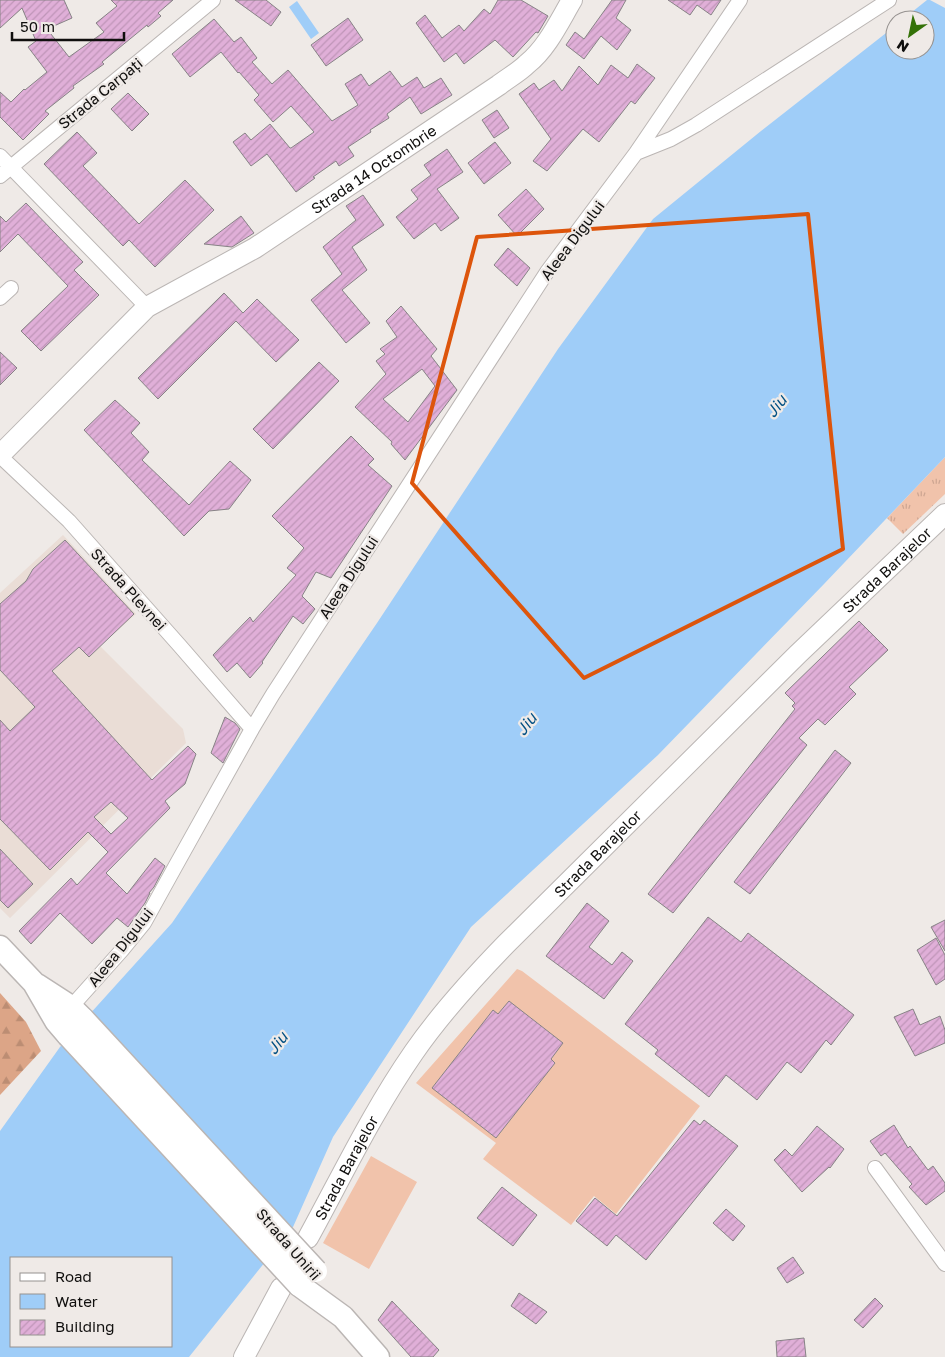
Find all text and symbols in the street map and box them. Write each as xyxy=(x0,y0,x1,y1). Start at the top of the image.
scale bar xyxy=(12,10,125,42)
north arrow xyxy=(885,10,935,60)
text: 50 m xyxy=(20,17,55,35)
text: N xyxy=(894,36,912,56)
street label: Strada Carpați xyxy=(54,54,146,132)
street label: Strada 14 Octombrie xyxy=(307,121,440,217)
street label: Aleea Digului xyxy=(536,197,608,283)
water label: Jiu xyxy=(761,390,792,421)
street label: Strada Barajelor xyxy=(838,523,935,616)
street label: Aleea Digului xyxy=(315,532,381,622)
street label: Strada Plevnei xyxy=(87,544,171,634)
water label: Jiu xyxy=(511,708,542,739)
street label: Strada Barajelor xyxy=(550,806,645,901)
street label: Aleea Digului xyxy=(84,904,156,990)
water label: Jiu xyxy=(262,1027,293,1058)
street label: Strada Barajelor xyxy=(310,1112,381,1223)
street label: Strada Unirii xyxy=(253,1205,325,1283)
legend xyxy=(10,1257,172,1347)
text: Road xyxy=(55,1267,92,1285)
text: Water xyxy=(55,1292,98,1310)
text: Building xyxy=(55,1317,115,1335)

